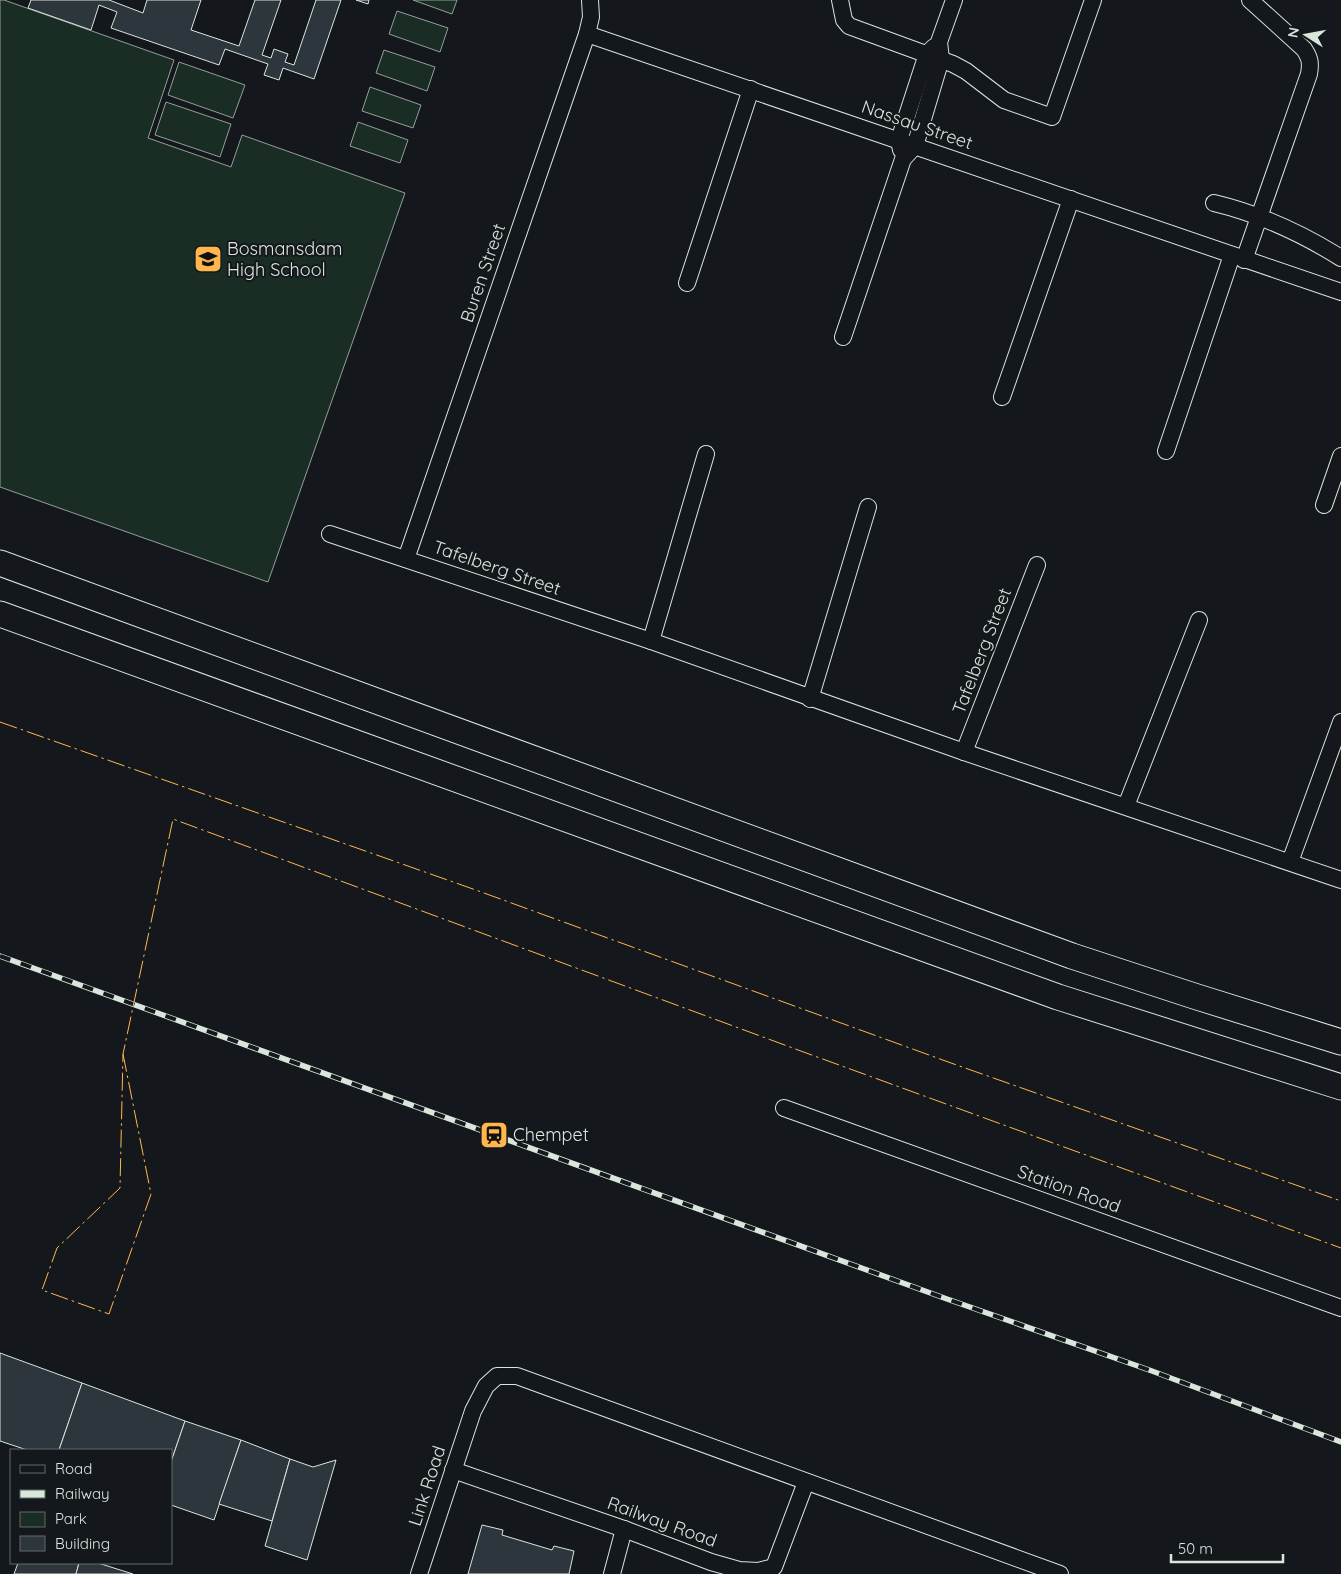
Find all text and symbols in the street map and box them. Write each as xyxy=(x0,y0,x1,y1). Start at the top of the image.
north arrow xyxy=(1281,10,1331,60)
text: N xyxy=(1283,26,1303,39)
street label: Nassau Street xyxy=(859,95,976,154)
street label: Buren Street xyxy=(455,220,510,325)
place label: Bosmansdam High School xyxy=(227,237,342,281)
school or university icon: Bosmansdam High School xyxy=(193,244,223,274)
street label: Tafelberg Street xyxy=(430,535,564,600)
street label: Tafelberg Street xyxy=(947,585,1016,717)
station icon: Chempet xyxy=(479,1120,509,1150)
place label: Chempet xyxy=(513,1123,589,1146)
street label: Station Road xyxy=(1015,1159,1124,1218)
street label: Link Road xyxy=(403,1443,450,1529)
legend xyxy=(10,1449,172,1564)
text: Road xyxy=(55,1459,92,1478)
text: Railway xyxy=(55,1484,110,1503)
street label: Railway Road xyxy=(604,1491,720,1552)
text: Park xyxy=(55,1509,87,1528)
scale bar xyxy=(1171,1532,1284,1564)
text: Building xyxy=(55,1534,110,1553)
text: 50 m xyxy=(1178,1539,1213,1558)

